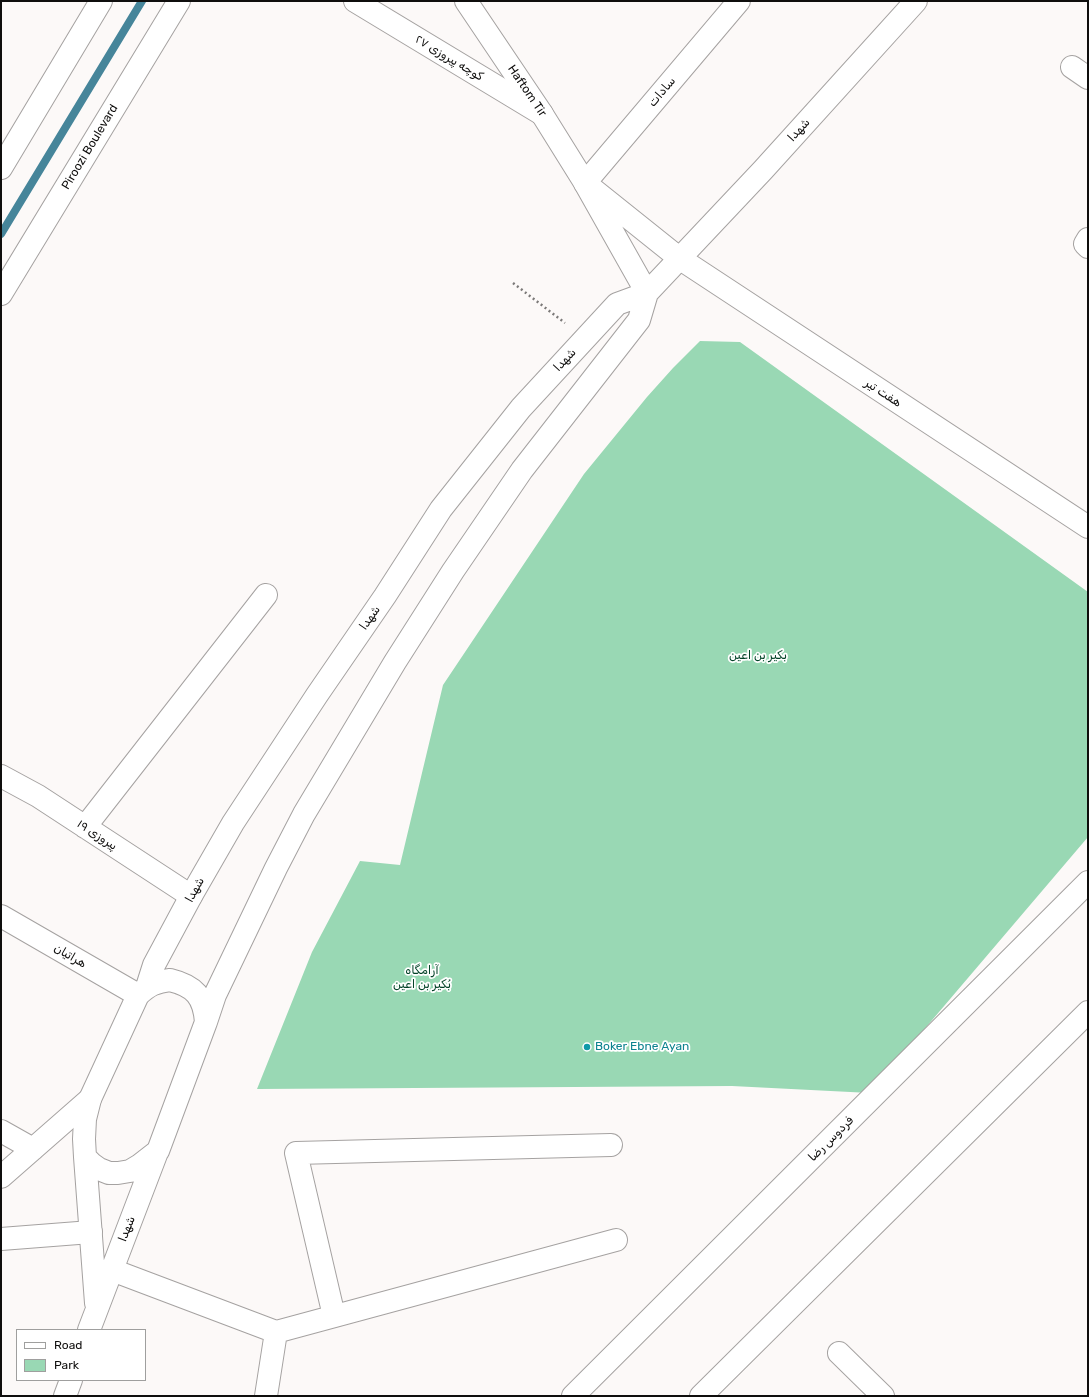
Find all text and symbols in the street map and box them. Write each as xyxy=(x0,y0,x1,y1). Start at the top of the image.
street label: کوچه پیروزی ۲۷ xyxy=(412,32,486,84)
street label: Haftom Tir xyxy=(504,62,550,120)
street label: سادات xyxy=(645,74,679,110)
street label: Piroozi Boulevard xyxy=(59,102,121,192)
street label: شهدا xyxy=(785,115,813,145)
street label: شهدا xyxy=(551,345,579,375)
street label: هفت تیر xyxy=(862,376,904,410)
street label: شهدا xyxy=(357,603,383,633)
park label: بکیر بن اعین xyxy=(729,649,787,663)
street label: پیروزی ۱۹ xyxy=(74,817,120,853)
street label: شهدا xyxy=(182,875,208,905)
street label: هراتیان xyxy=(51,941,89,971)
park label: آرامگاه بُکیر بن اعین xyxy=(393,964,451,992)
place label: Boker Ebne Ayan xyxy=(595,1040,689,1054)
marker: Boker Ebne Ayan xyxy=(582,1042,592,1052)
street label: فردوس رضا xyxy=(805,1113,857,1165)
street label: شهدا xyxy=(116,1214,138,1244)
legend xyxy=(16,1329,146,1381)
text: Road xyxy=(54,1338,82,1352)
text: Park xyxy=(54,1358,79,1372)

